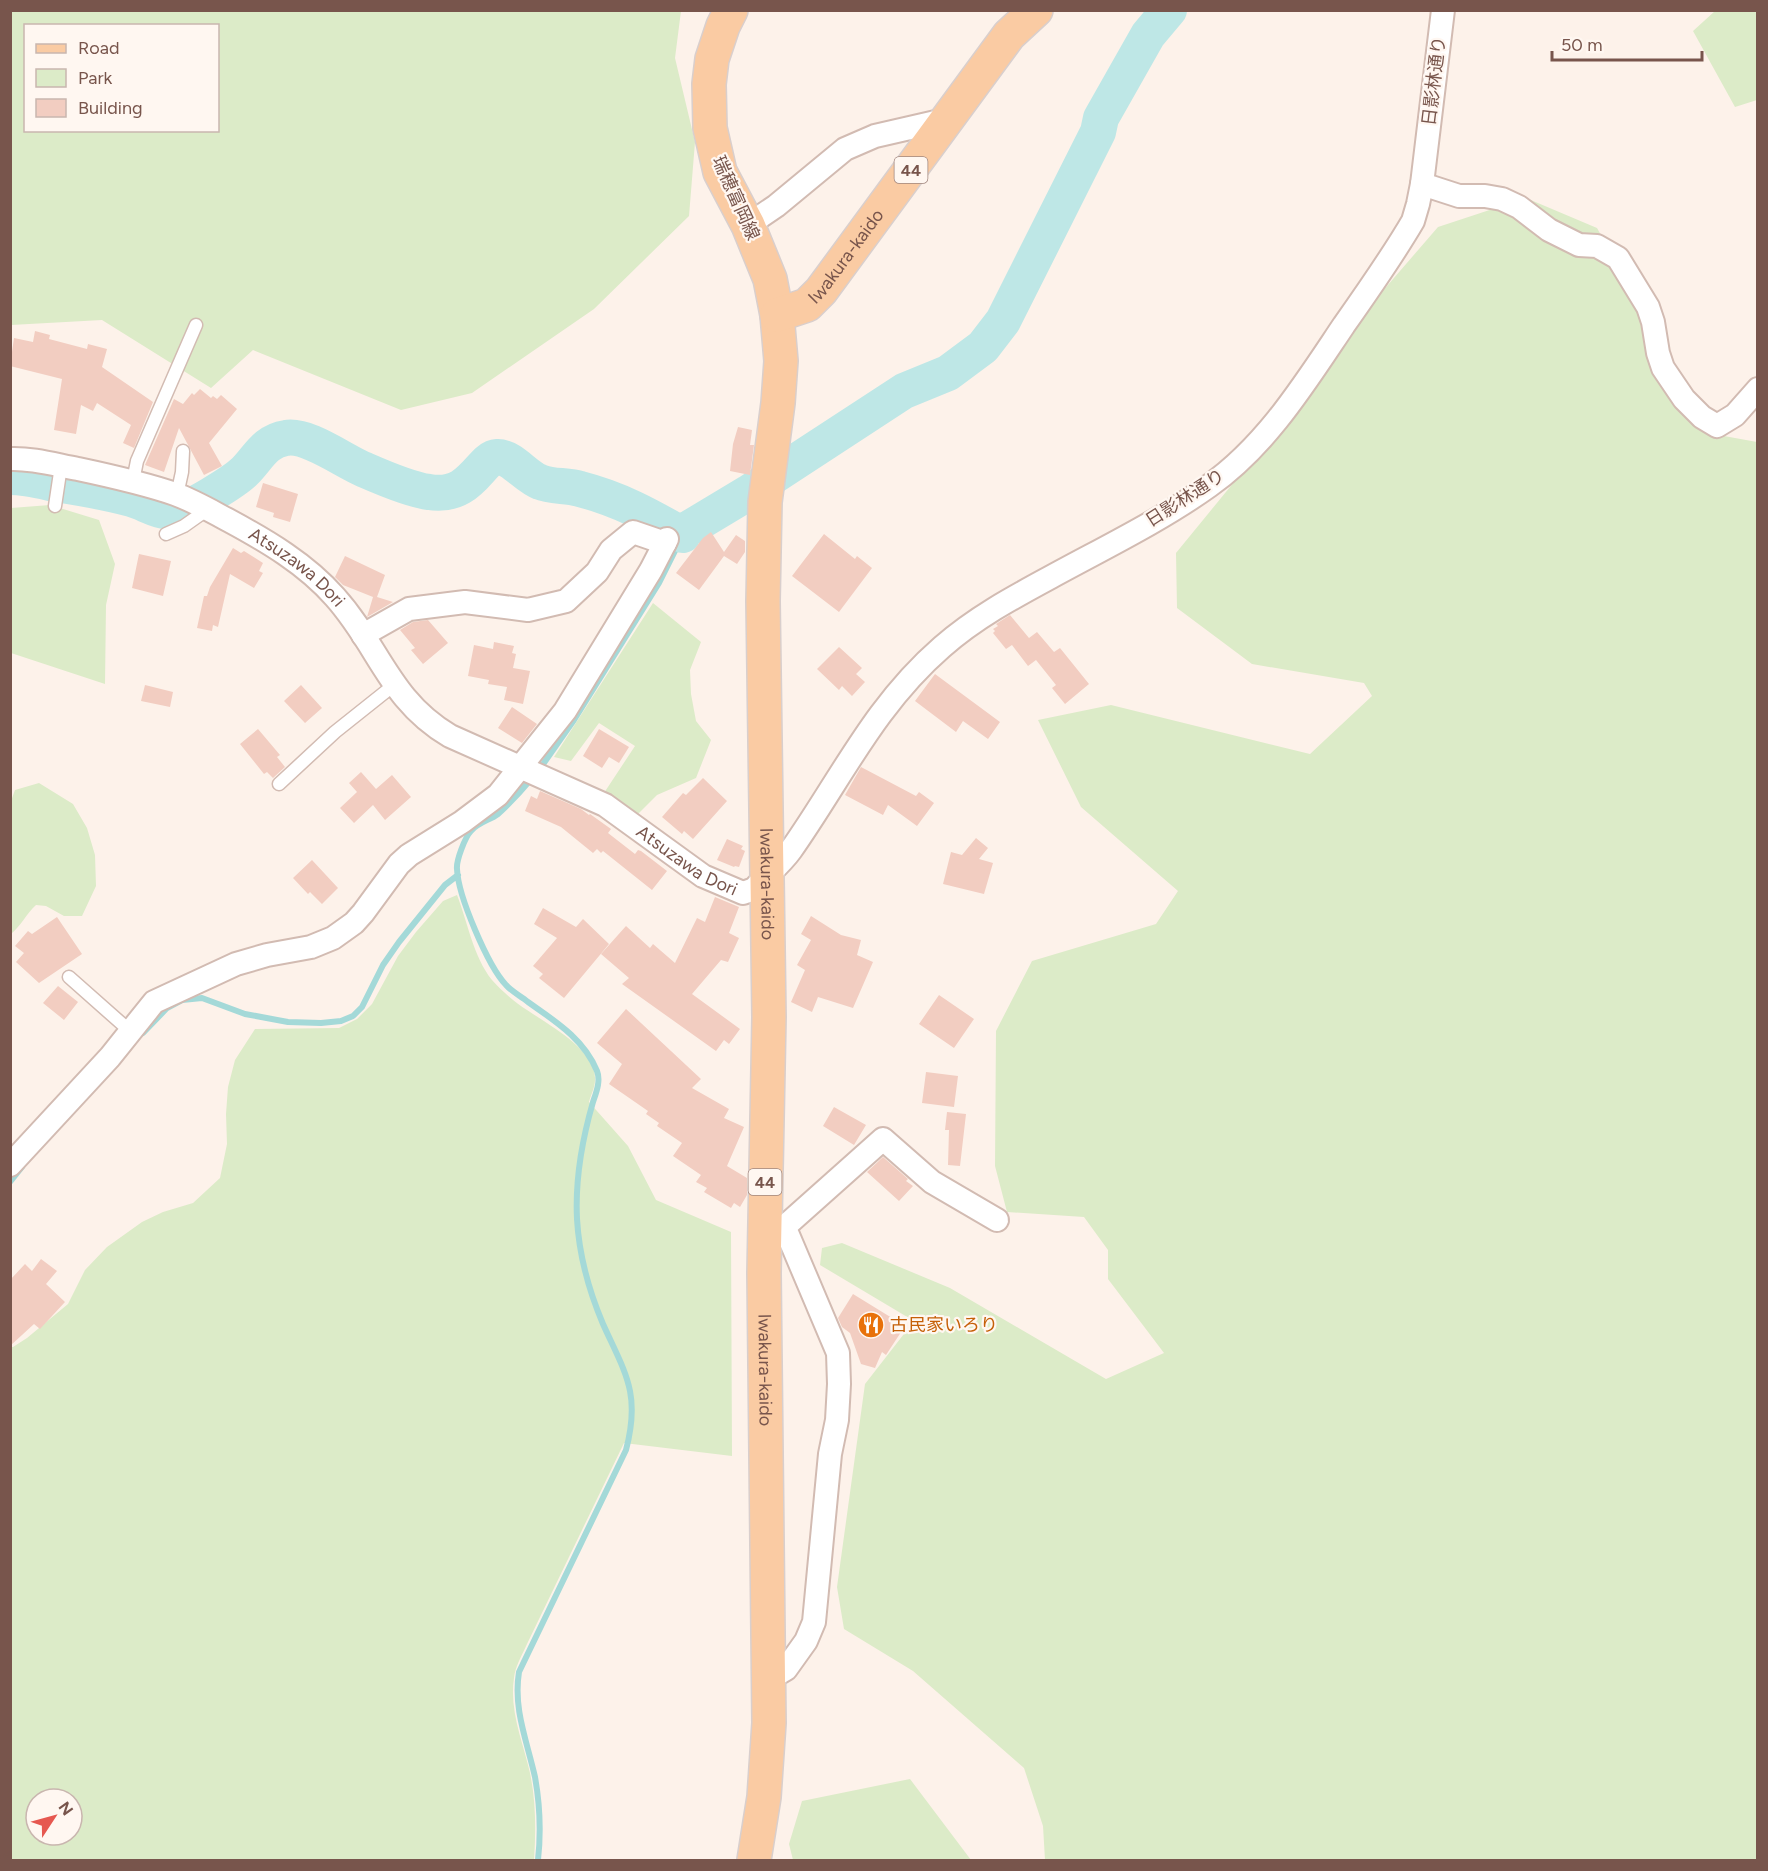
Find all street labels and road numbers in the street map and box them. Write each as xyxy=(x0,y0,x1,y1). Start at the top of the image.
street label: 日影林通り xyxy=(1418,35,1450,127)
street label: 瑞穂富岡線 xyxy=(708,152,764,244)
road number: 44 xyxy=(894,157,928,183)
street label: Iwakura-kaido xyxy=(804,205,888,308)
street label: 日影林通り xyxy=(1141,464,1229,532)
street label: Atsuzawa Dori xyxy=(245,523,350,611)
street label: Atsuzawa Dori xyxy=(632,820,741,900)
street label: Iwakura-kaido xyxy=(755,828,779,940)
road number: 44 xyxy=(748,1169,782,1195)
street label: Iwakura-kaido xyxy=(753,1313,777,1426)

